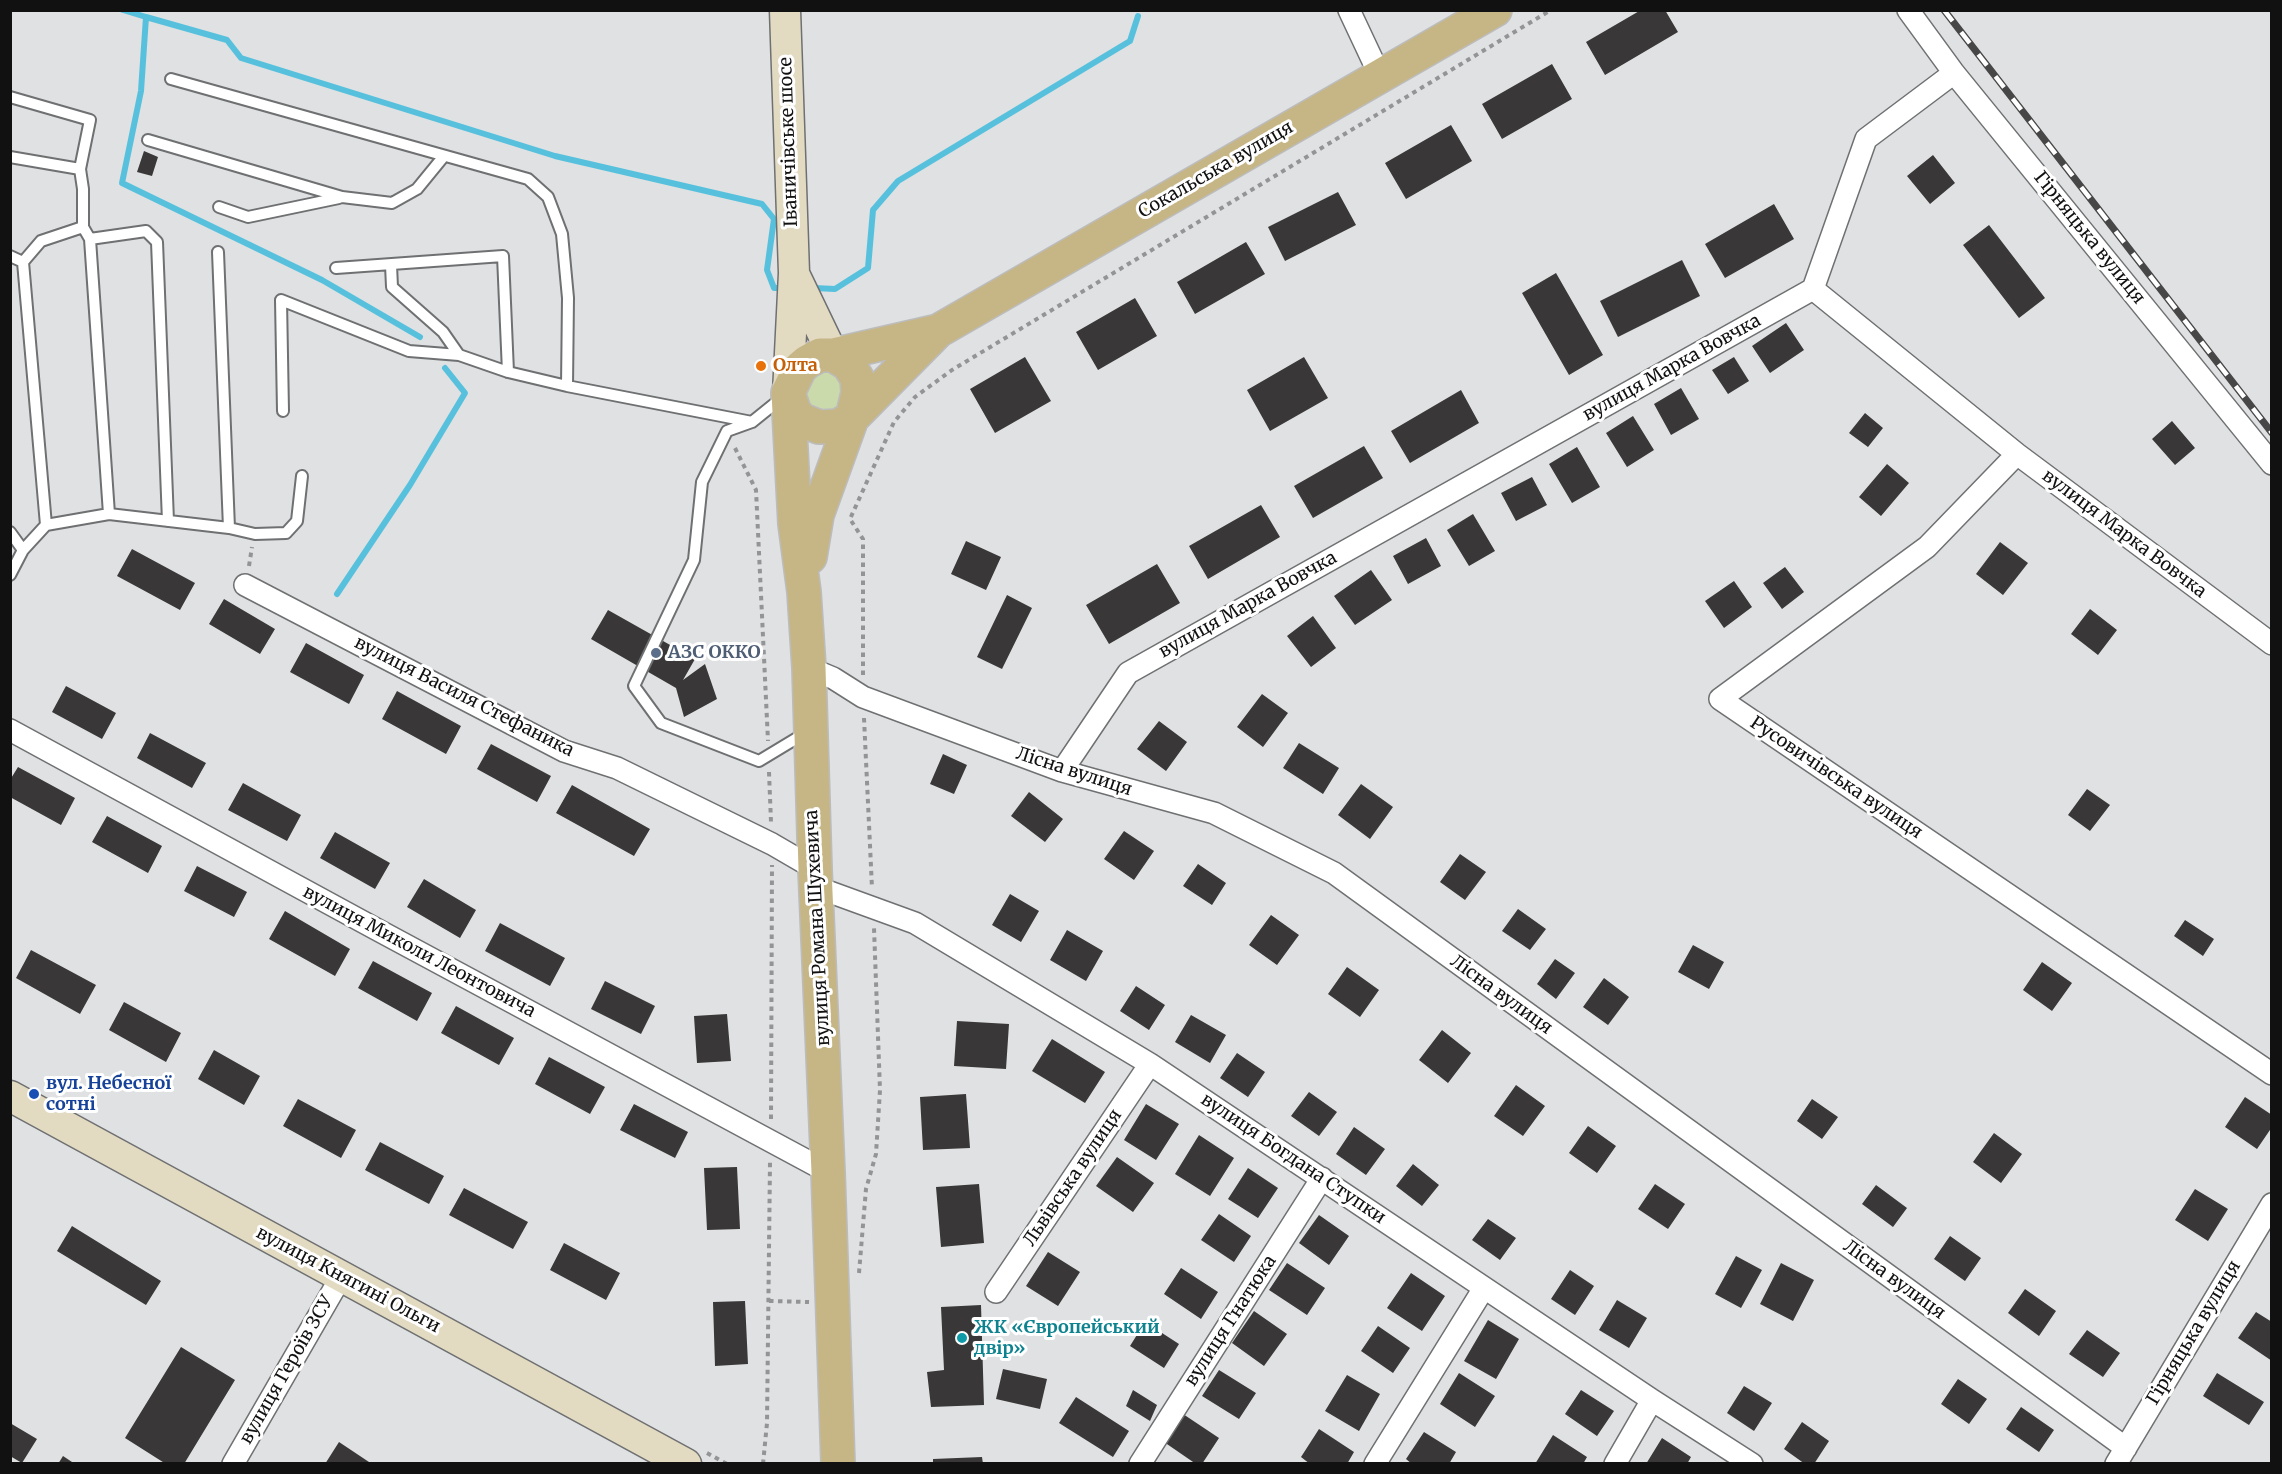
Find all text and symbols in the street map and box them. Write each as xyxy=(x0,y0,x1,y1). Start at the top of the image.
street label: Іваничівське шосе xyxy=(775,57,803,227)
street label: Сокальська вулиця xyxy=(1135,117,1297,223)
street label: Гірняцька вулиця xyxy=(2029,167,2149,309)
street label: вулиця Марка Вовчка xyxy=(1579,310,1765,426)
place label: Олта xyxy=(773,355,818,377)
marker: Олта xyxy=(754,359,768,373)
street label: вулиця Марка Вовчка xyxy=(2038,465,2210,603)
street label: вулиця Марка Вовчка xyxy=(1155,547,1341,663)
street label: вулиця Василя Стефаника xyxy=(351,632,577,762)
place label: АЗС ОККО xyxy=(668,642,761,664)
marker: АЗС ОККО xyxy=(649,646,663,660)
street label: Русовичівська вулиця xyxy=(1746,712,1926,844)
street label: Лісна вулиця xyxy=(1013,743,1135,801)
street label: вулиця Романа Шухевича xyxy=(801,809,835,1047)
street label: вулиця Миколи Леонтовича xyxy=(299,881,539,1023)
street label: Лісна вулиця xyxy=(1446,951,1556,1039)
place label: вул. Небесної сотні xyxy=(46,1073,171,1116)
marker: вул. Небесної сотні xyxy=(27,1087,41,1101)
street label: вулиця Богдана Ступки xyxy=(1196,1089,1390,1229)
street label: Львівська вулиця xyxy=(1019,1105,1127,1251)
street label: вулиця Княгині Ольги xyxy=(252,1222,444,1338)
street label: Лісна вулиця xyxy=(1839,1236,1949,1324)
street label: вулиця Гнатюка xyxy=(1181,1252,1281,1390)
street label: Гірняцька вулиця xyxy=(2142,1257,2246,1409)
street label: вулиця Героїв ЗСУ xyxy=(236,1292,338,1448)
place label: ЖК «Європейський двір» xyxy=(974,1317,1160,1360)
marker: ЖК «Європейський двір» xyxy=(955,1331,969,1345)

